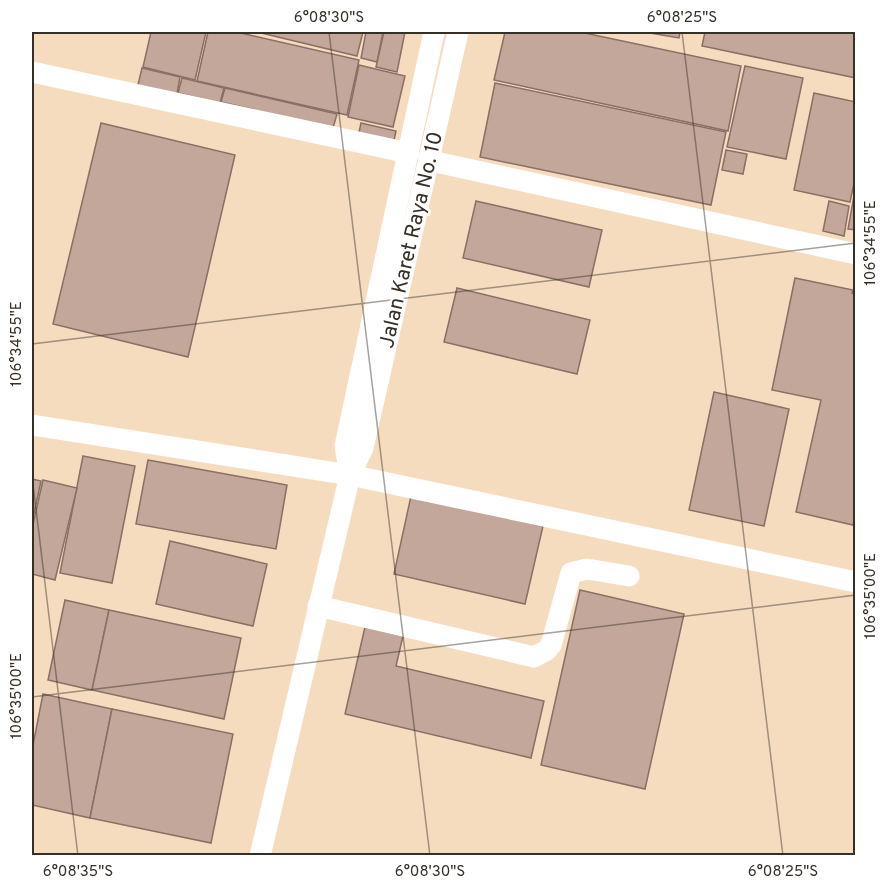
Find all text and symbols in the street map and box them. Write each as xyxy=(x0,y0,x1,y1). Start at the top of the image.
text: 6°08'30"S xyxy=(294,9,364,28)
text: 6°08'25"S xyxy=(647,9,717,28)
street label: Jalan Karet Raya No. 10 xyxy=(374,129,450,351)
text: 106°34'55"E xyxy=(862,200,881,286)
text: 106°34'55"E xyxy=(8,301,27,387)
text: 106°35'00"E xyxy=(862,553,881,639)
text: 106°35'00"E xyxy=(8,653,27,739)
text: 6°08'35"S xyxy=(43,863,113,882)
text: 6°08'30"S xyxy=(395,863,465,882)
text: 6°08'25"S xyxy=(748,863,818,882)

